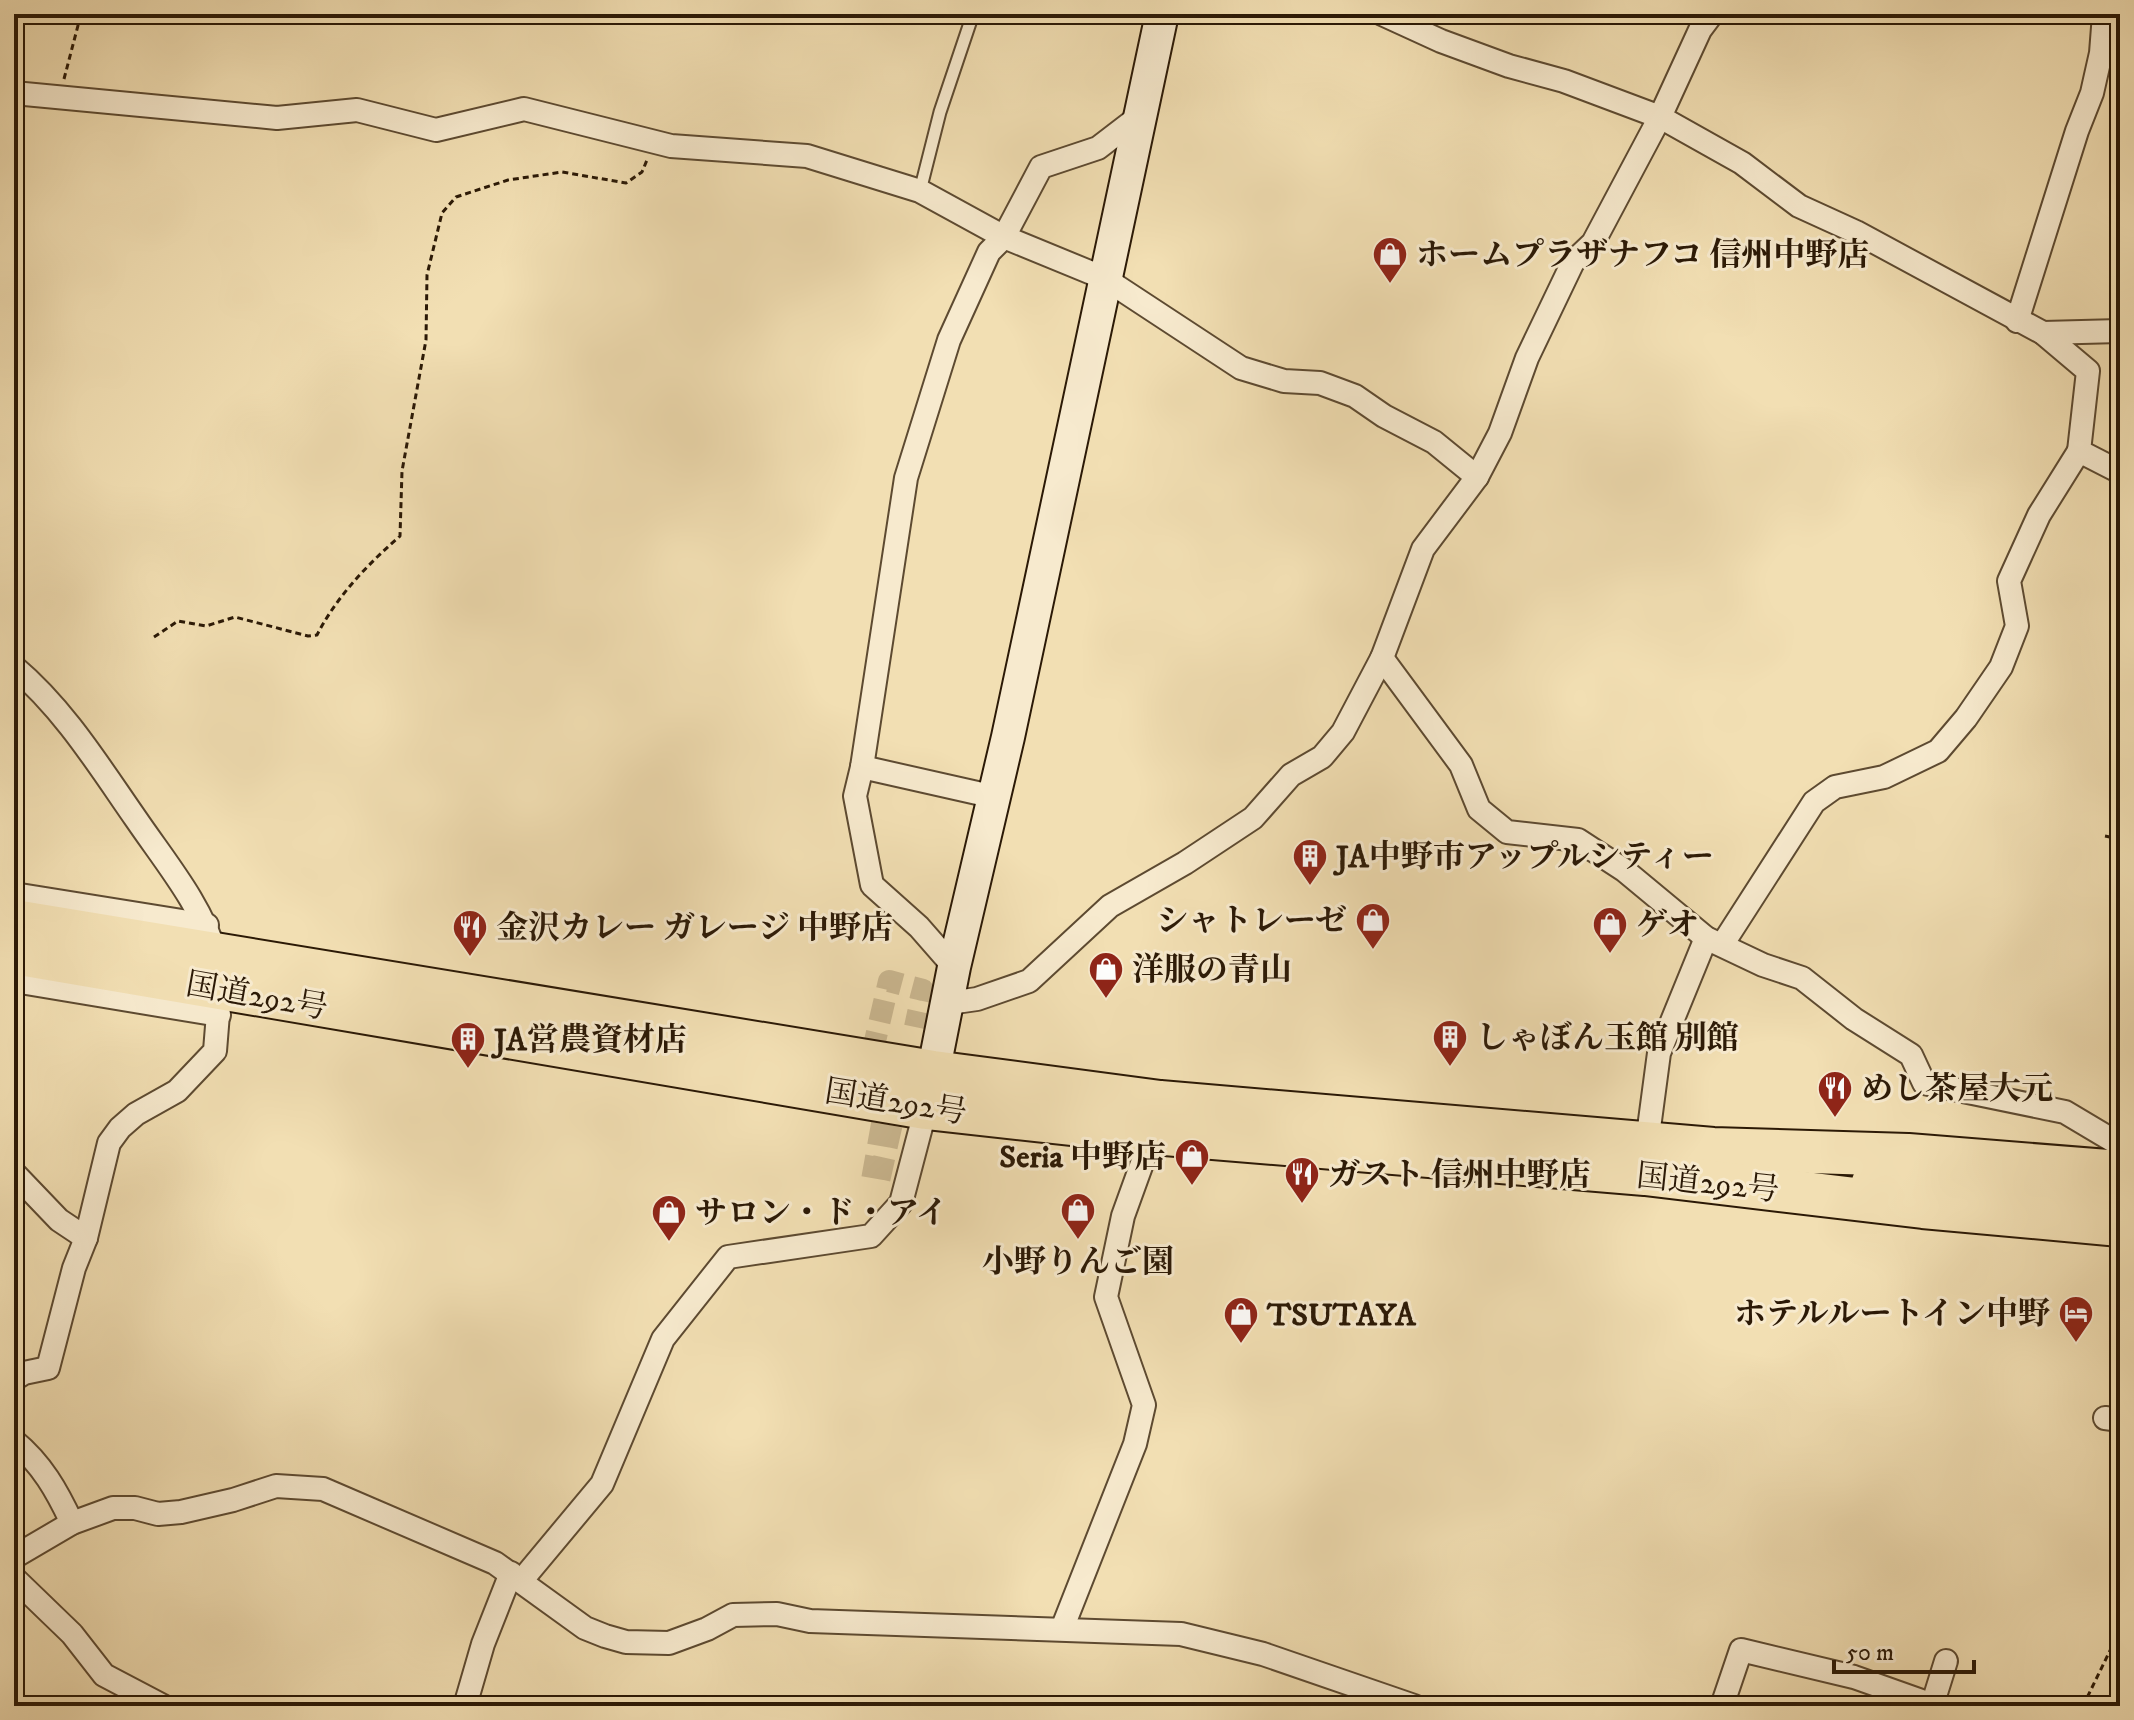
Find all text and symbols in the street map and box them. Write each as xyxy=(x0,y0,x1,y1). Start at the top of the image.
shop icon: ホームプラザナフコ 信州中野店 xyxy=(1371,235,1409,285)
place label: ホームプラザナフコ 信州中野店 xyxy=(1416,236,1869,276)
building icon: JA中野市アップルシティー xyxy=(1291,837,1329,887)
place label: JA中野市アップルシティー xyxy=(1333,838,1714,878)
shop icon: シャトレーゼ xyxy=(1354,901,1392,951)
place label: シャトレーゼ xyxy=(1156,902,1347,942)
shop icon: ゲオ xyxy=(1591,905,1629,955)
place label: ゲオ xyxy=(1636,906,1699,946)
restaurant icon: 金沢カレー ガレージ 中野店 xyxy=(451,908,489,958)
place label: 金沢カレー ガレージ 中野店 xyxy=(496,909,893,949)
shop icon: 洋服の青山 xyxy=(1087,950,1125,1000)
place label: 洋服の青山 xyxy=(1132,951,1292,991)
street label: 国道292号 xyxy=(183,965,331,1029)
building icon: しゃぼん玉館 別館 xyxy=(1431,1018,1469,1068)
place label: しゃぼん玉館 別館 xyxy=(1476,1019,1739,1059)
building icon: JA営農資材店 xyxy=(449,1020,487,1070)
place label: JA営農資材店 xyxy=(491,1021,687,1061)
restaurant icon: めし茶屋大元 xyxy=(1816,1069,1854,1119)
place label: めし茶屋大元 xyxy=(1861,1070,2053,1110)
street label: 国道292号 xyxy=(822,1072,970,1134)
shop icon: Seria 中野店 xyxy=(1173,1137,1211,1187)
place label: Seria 中野店 xyxy=(999,1138,1166,1178)
restaurant icon: ガスト 信州中野店 xyxy=(1283,1155,1321,1205)
place label: ガスト 信州中野店 xyxy=(1328,1156,1591,1196)
street label: 国道292号 xyxy=(1634,1157,1781,1211)
shop icon: 小野りんご園 xyxy=(1059,1191,1097,1241)
shop icon: サロン・ド・アイ xyxy=(650,1193,688,1243)
place label: サロン・ド・アイ xyxy=(695,1194,948,1234)
place label: 小野りんご園 xyxy=(982,1243,1174,1283)
hotel icon: ホテルルートイン中野 xyxy=(2057,1294,2095,1344)
shop icon: TSUTAYA xyxy=(1222,1295,1260,1345)
place label: ホテルルートイン中野 xyxy=(1734,1295,2050,1335)
place label: TSUTAYA xyxy=(1266,1296,1417,1336)
scale bar xyxy=(1834,1624,1974,1674)
text: 50 m xyxy=(1846,1638,1894,1668)

